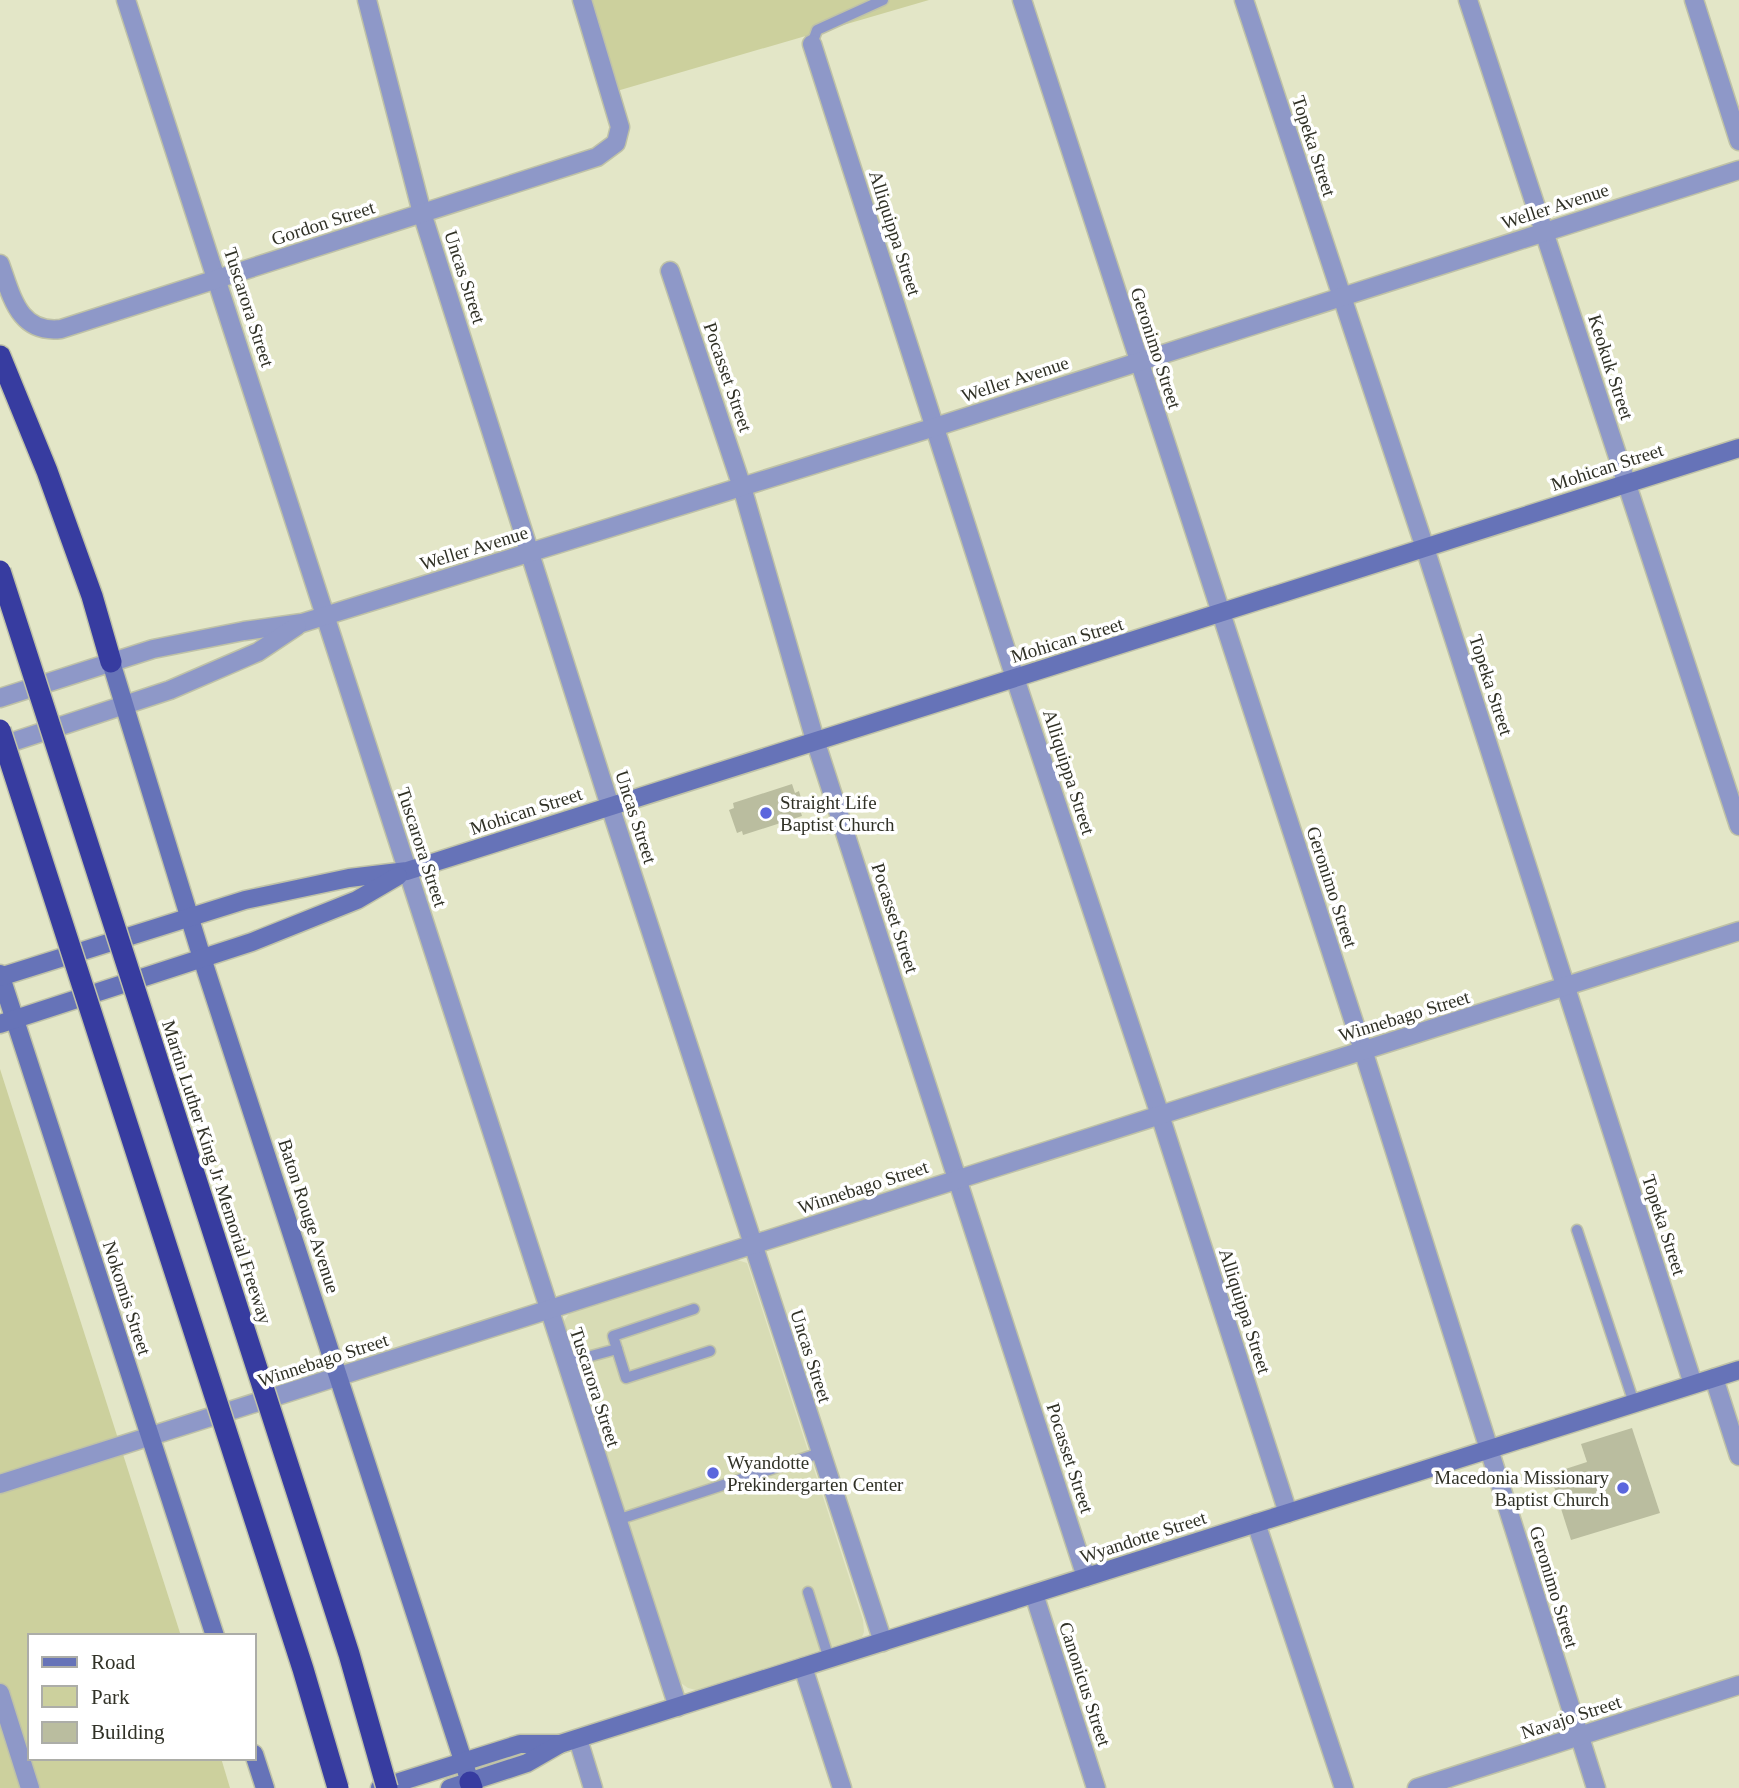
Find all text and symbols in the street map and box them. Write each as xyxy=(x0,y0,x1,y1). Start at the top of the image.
street label: Topeka Street xyxy=(1288,93,1340,200)
street label: Alliquippa Street xyxy=(865,168,925,299)
street label: Weller Avenue xyxy=(1499,179,1611,233)
street label: Gordon Street xyxy=(269,196,378,250)
street label: Uncas Street xyxy=(440,228,490,327)
street label: Tuscarora Street xyxy=(220,245,278,370)
street label: Geronimo Street xyxy=(1127,285,1186,412)
street label: Keokuk Street xyxy=(1584,312,1638,423)
street label: Pocasset Street xyxy=(699,319,757,435)
street label: Weller Avenue xyxy=(959,352,1071,406)
street label: Mohican Street xyxy=(1548,439,1666,495)
street label: Weller Avenue xyxy=(418,522,530,574)
street label: Mohican Street xyxy=(1008,613,1127,667)
street label: Topeka Street xyxy=(1465,632,1517,739)
street label: Alliquippa Street xyxy=(1039,707,1099,838)
street label: Uncas Street xyxy=(611,768,661,867)
street label: Mohican Street xyxy=(467,783,585,839)
street label: Tuscarora Street xyxy=(393,785,451,910)
place label: Straight Life Baptist Church xyxy=(780,792,895,835)
marker: Straight Life Baptist Church xyxy=(758,805,774,821)
street label: Geronimo Street xyxy=(1303,824,1362,951)
street label: Pocasset Street xyxy=(867,860,923,976)
street label: Winnebago Street xyxy=(1336,986,1473,1046)
street label: Martin Luther King Jr Memorial Freeway xyxy=(158,1017,276,1327)
street label: Baton Rouge Avenue xyxy=(274,1136,344,1296)
street label: Winnebago Street xyxy=(795,1156,932,1218)
street label: Topeka Street xyxy=(1638,1172,1690,1279)
street label: Nokomis Street xyxy=(99,1238,156,1358)
street label: Alliquippa Street xyxy=(1215,1246,1275,1377)
street label: Uncas Street xyxy=(786,1307,836,1406)
street label: Tuscarora Street xyxy=(566,1325,624,1450)
street label: Winnebago Street xyxy=(255,1329,392,1391)
street label: Pocasset Street xyxy=(1042,1400,1098,1516)
place label: Wyandotte Prekindergarten Center xyxy=(727,1452,904,1495)
marker: Wyandotte Prekindergarten Center xyxy=(705,1465,721,1481)
place label: Macedonia Missionary Baptist Church xyxy=(1434,1467,1609,1510)
marker: Macedonia Missionary Baptist Church xyxy=(1615,1480,1631,1496)
street label: Wyandotte Street xyxy=(1077,1507,1209,1567)
street label: Geronimo Street xyxy=(1526,1524,1583,1651)
street label: Canonicus Street xyxy=(1055,1619,1115,1749)
legend xyxy=(28,1634,256,1760)
text: Road xyxy=(91,1650,136,1674)
text: Park xyxy=(91,1685,130,1709)
street label: Navajo Street xyxy=(1518,1691,1624,1743)
text: Building xyxy=(91,1720,165,1744)

